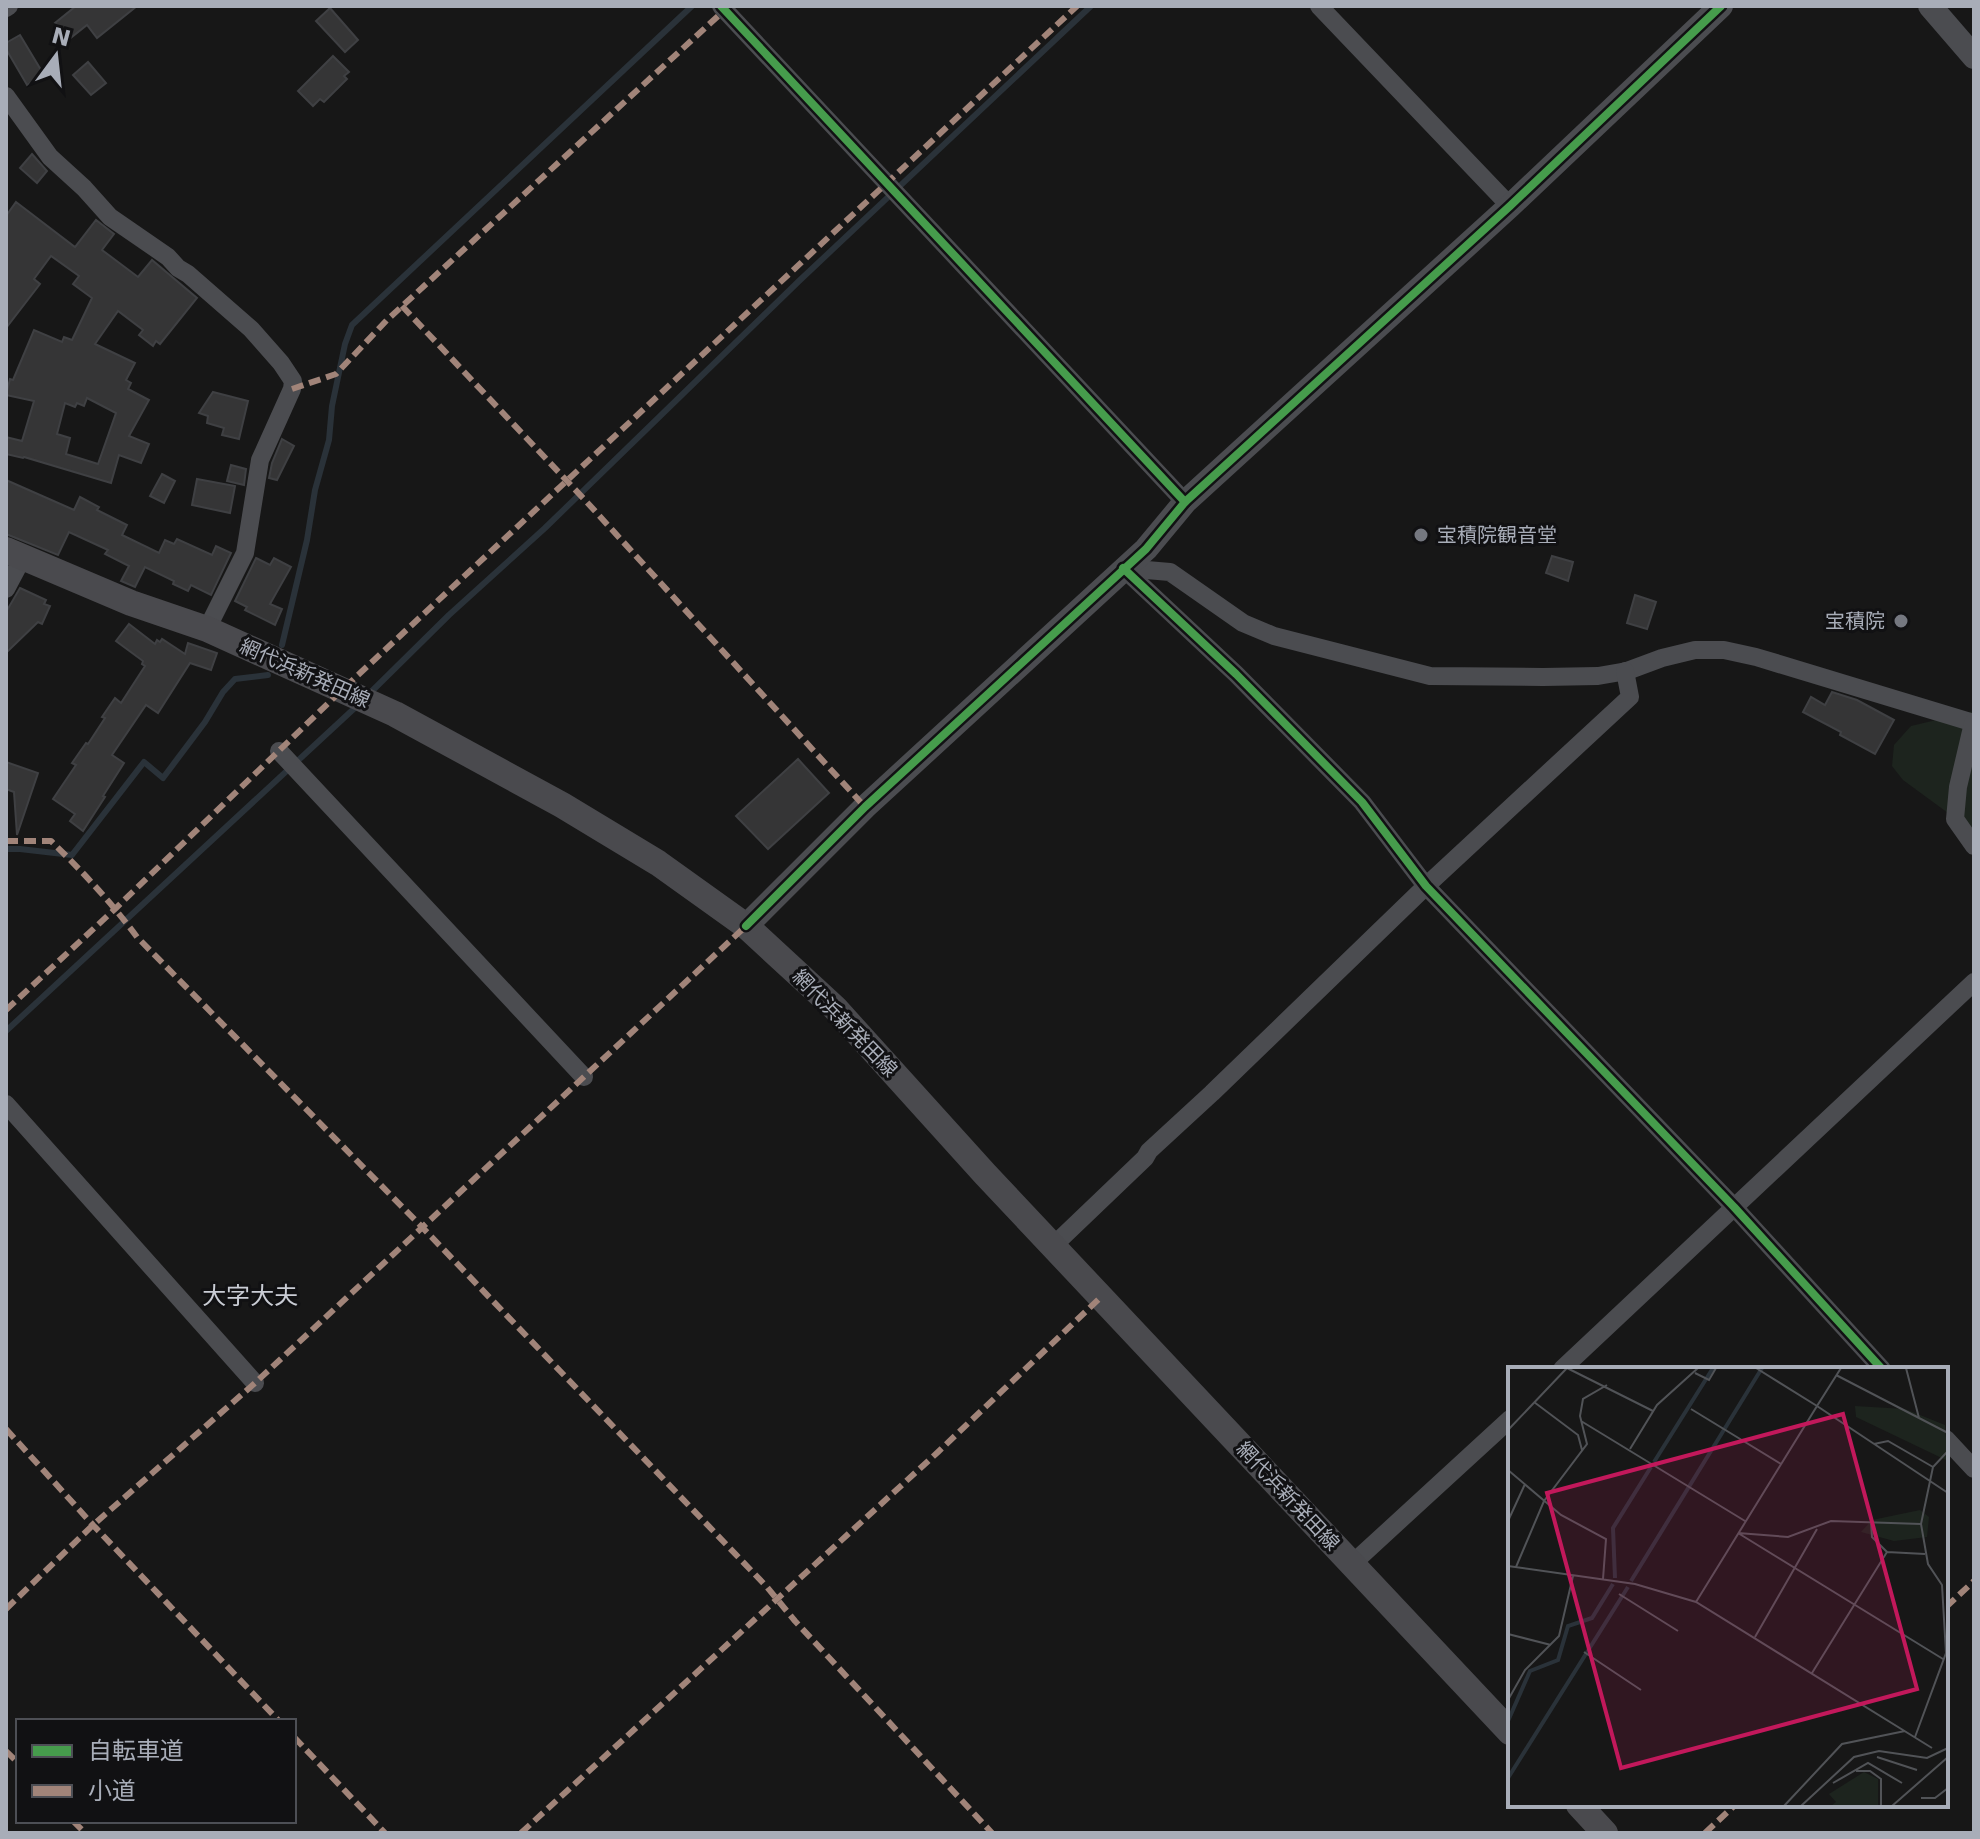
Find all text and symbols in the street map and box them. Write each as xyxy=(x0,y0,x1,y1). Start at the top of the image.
north arrow xyxy=(16,16,96,96)
text: N xyxy=(49,23,73,52)
place label: 宝積院観音堂 xyxy=(1437,523,1557,547)
marker: 宝積院観音堂 xyxy=(1412,526,1430,544)
place label: 宝積院 xyxy=(1825,609,1885,633)
marker: 宝積院 xyxy=(1892,612,1910,630)
street label: 網代浜新発田線 xyxy=(236,634,374,712)
street label: 網代浜新発田線 xyxy=(788,964,902,1082)
district label: 大字大夫 xyxy=(202,1282,298,1310)
inset map xyxy=(1508,1367,1948,1807)
street label: 網代浜新発田線 xyxy=(1231,1437,1345,1555)
legend xyxy=(16,1719,296,1823)
text: 自転車道 xyxy=(88,1737,184,1765)
text: 小道 xyxy=(88,1777,136,1805)

